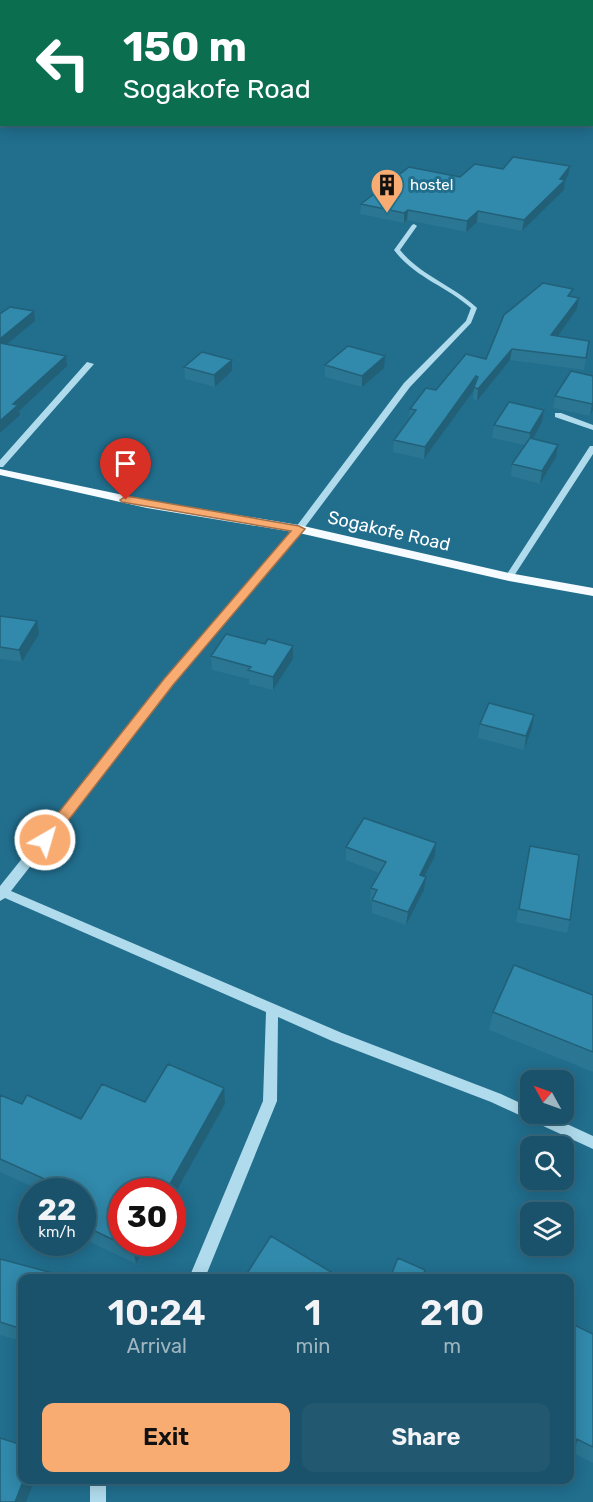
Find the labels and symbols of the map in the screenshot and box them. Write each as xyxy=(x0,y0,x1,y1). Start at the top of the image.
building icon: hostel xyxy=(369,167,405,214)
place label: hostel xyxy=(410,176,453,194)
pin xyxy=(100,438,151,500)
street label: Sogakofe Road xyxy=(326,506,452,556)
position arrow xyxy=(13,808,77,872)
north arrow xyxy=(520,1070,574,1124)
speed limit sign: 30 xyxy=(108,1178,186,1256)

